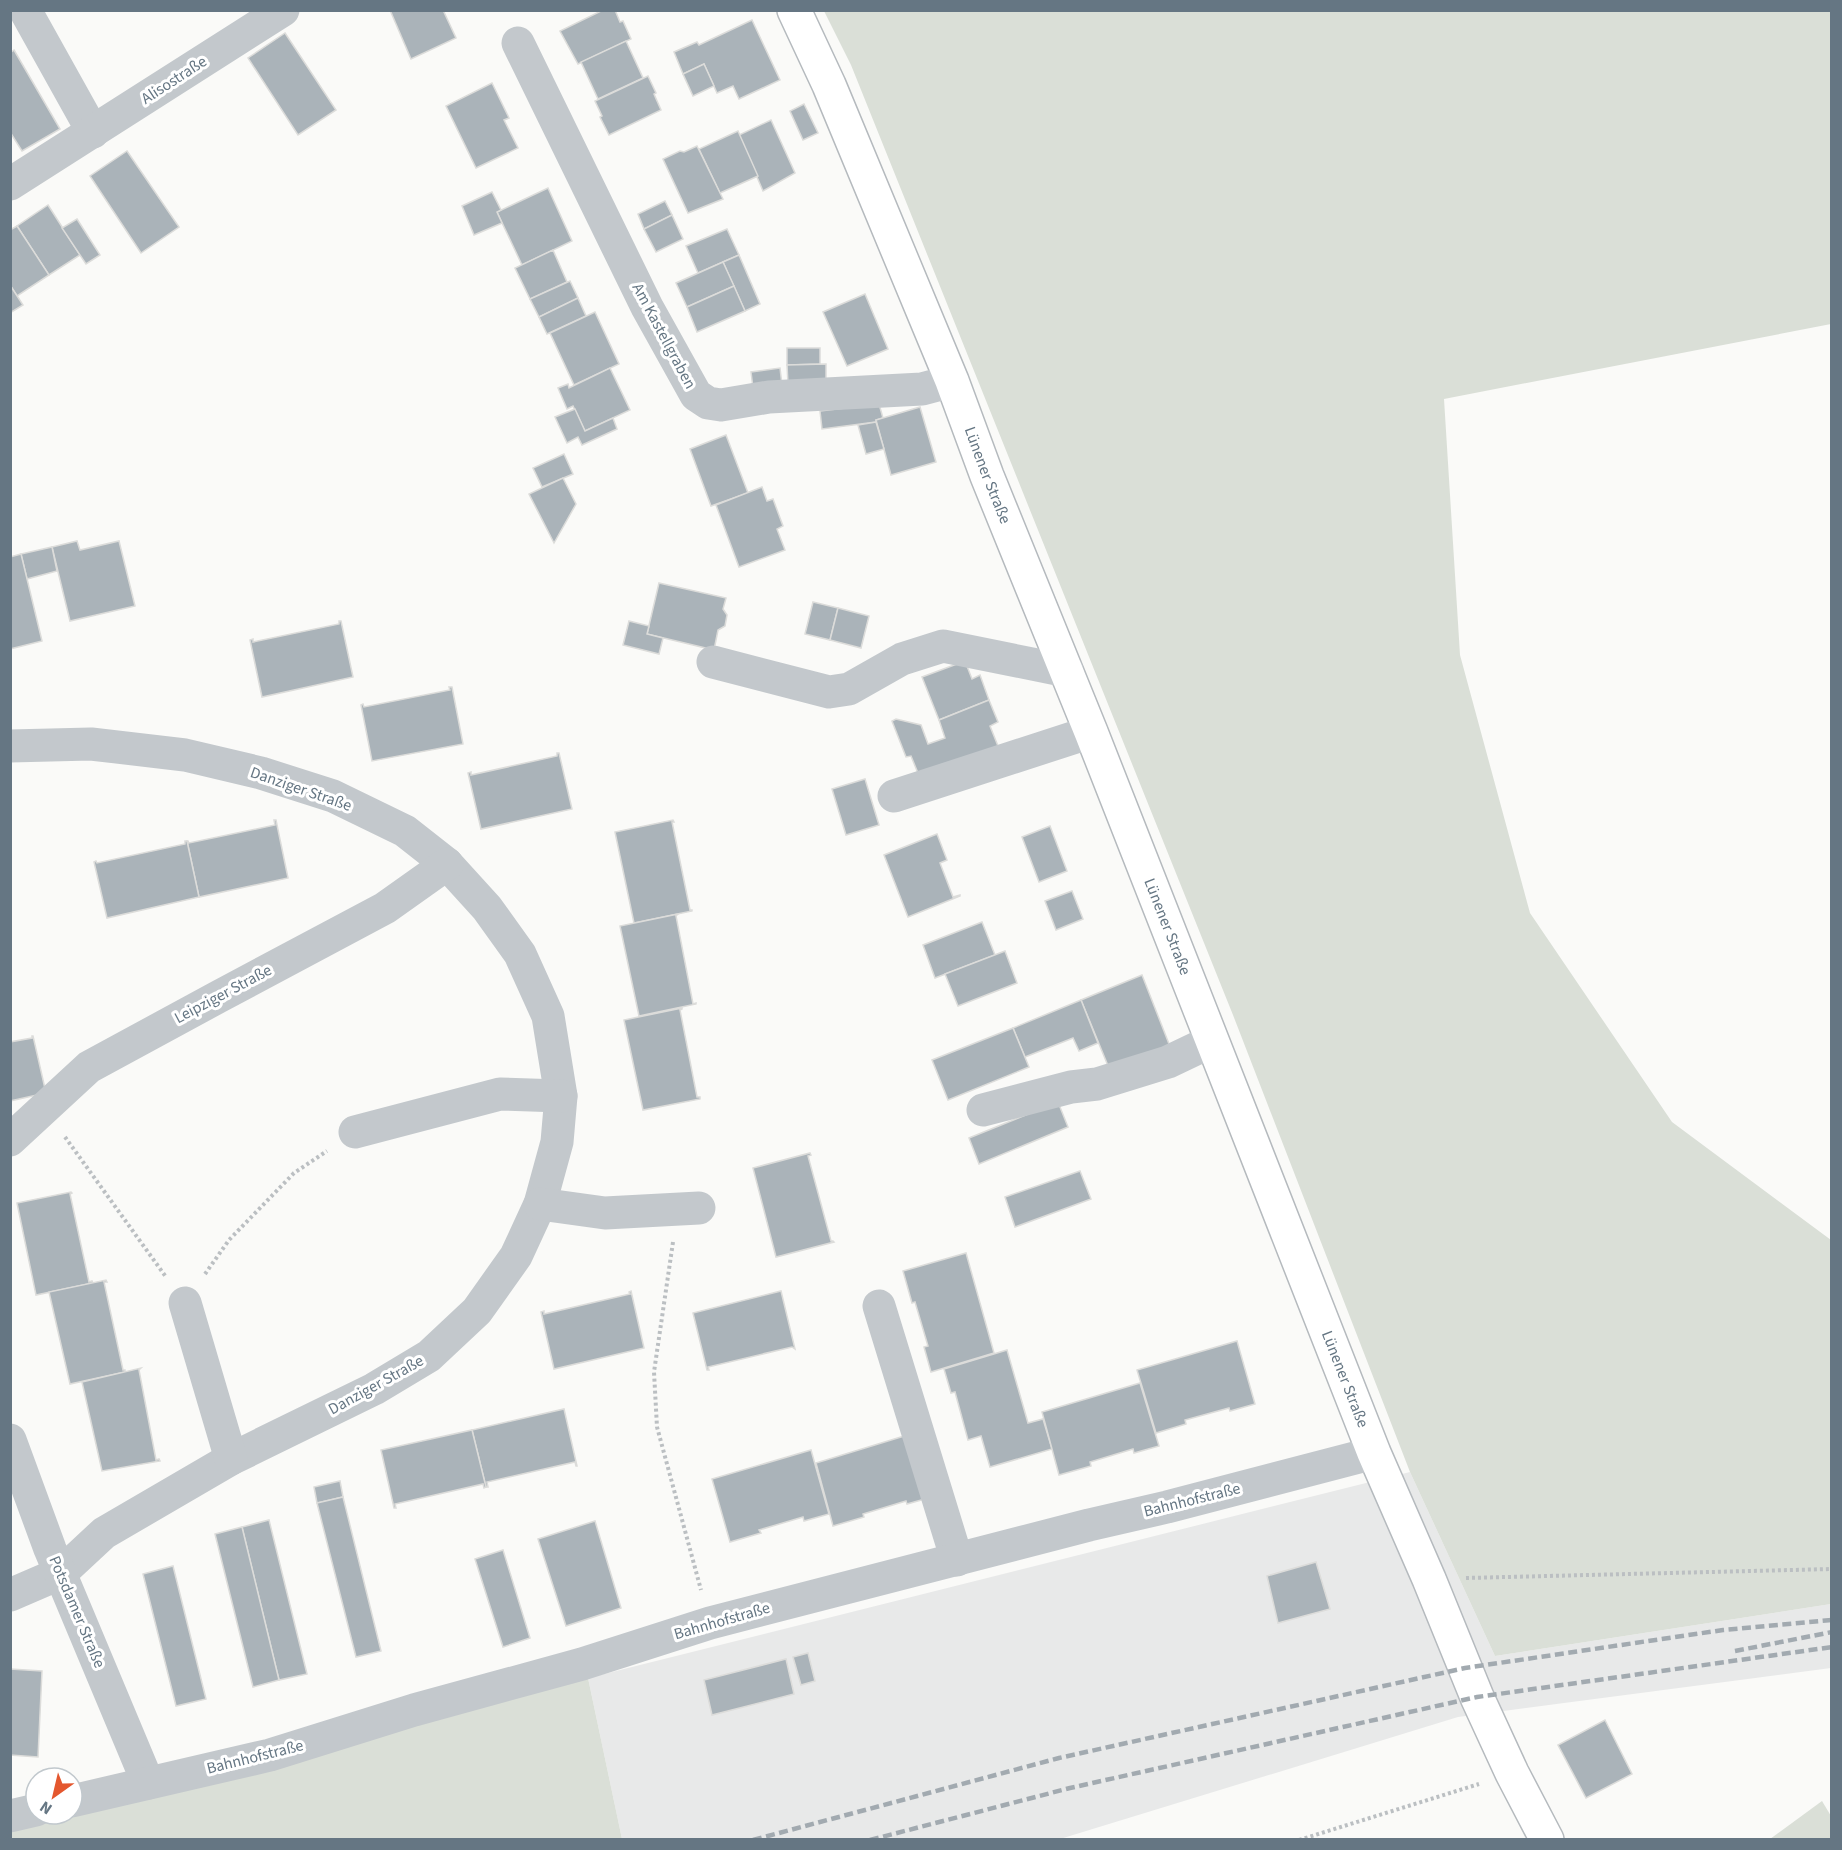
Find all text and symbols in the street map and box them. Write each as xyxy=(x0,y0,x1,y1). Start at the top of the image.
street label: Alisostraße xyxy=(137,51,211,109)
street label: Am Kastellgraben xyxy=(627,279,701,393)
street label: Lünener Straße xyxy=(959,424,1016,527)
street label: Danziger Straße xyxy=(247,761,355,817)
street label: Lünener Straße xyxy=(1138,875,1196,978)
street label: Leipziger Straße xyxy=(170,959,276,1029)
street label: Lünener Straße xyxy=(1316,1327,1374,1431)
street label: Danziger Straße xyxy=(324,1350,428,1420)
street label: Bahnhofstraße xyxy=(1141,1477,1243,1523)
street label: Potsdamer Straße xyxy=(43,1553,111,1672)
street label: Bahnhofstraße xyxy=(671,1597,773,1645)
street label: Bahnhofstraße xyxy=(204,1734,306,1780)
north arrow xyxy=(24,1766,84,1826)
text: N xyxy=(36,1796,57,1820)

